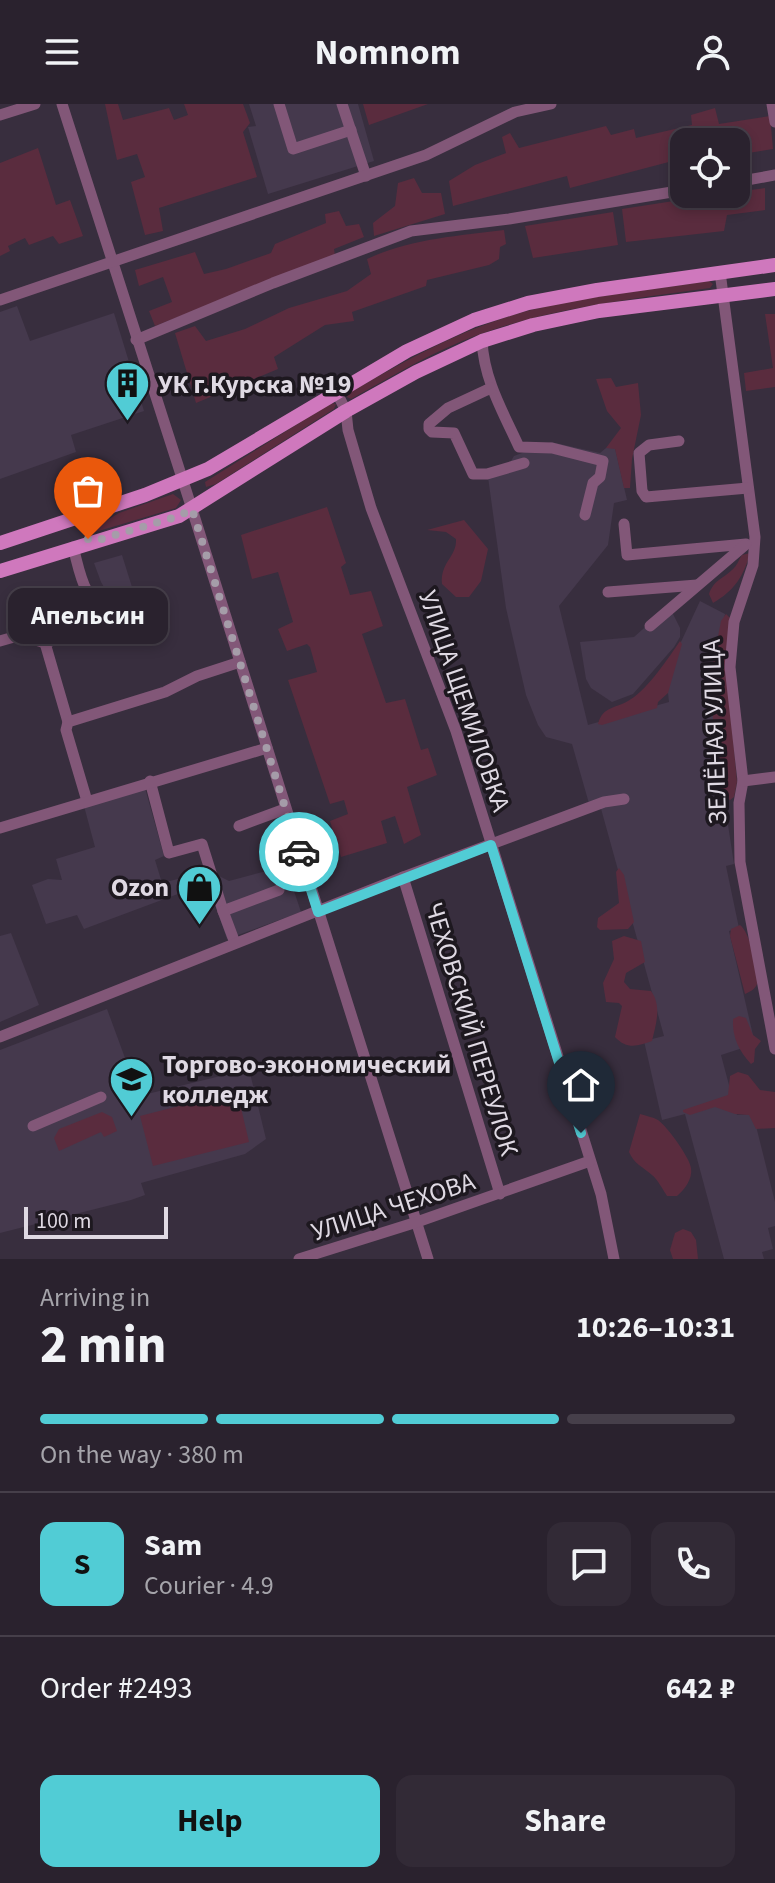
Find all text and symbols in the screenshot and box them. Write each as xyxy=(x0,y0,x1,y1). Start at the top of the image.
text: Nomnom xyxy=(314,27,461,78)
icon: menu xyxy=(40,30,84,74)
icon: person xyxy=(691,30,735,74)
map controls xyxy=(670,128,750,208)
button: locate xyxy=(670,128,750,208)
building icon: УК г.Курска №19 xyxy=(103,360,151,423)
place label: УК г.Курска №19 xyxy=(158,366,351,403)
pin xyxy=(54,457,122,539)
icon: bag xyxy=(66,469,110,513)
street label: УЛИЦА ЩЕМИЛОВКА xyxy=(409,586,520,818)
callout: Апельсин xyxy=(8,587,168,643)
text: Апельсин xyxy=(31,597,145,634)
street label: ЗЕЛЁНАЯ УЛИЦА xyxy=(693,638,736,825)
courier xyxy=(259,812,339,892)
icon: car xyxy=(277,830,321,874)
shop icon: Ozon xyxy=(176,863,224,926)
place label: Ozon xyxy=(111,869,169,906)
street label: ЧЕХОВСКИЙ ПЕРЕУЛОК xyxy=(415,898,528,1160)
place label: Торгово-экономический колледж xyxy=(162,1046,451,1113)
pin xyxy=(547,1051,615,1133)
school or university icon: Торгово-экономический колледж xyxy=(107,1055,155,1118)
icon: home xyxy=(559,1063,603,1107)
street label: УЛИЦА ЧЕХОВА xyxy=(307,1162,481,1250)
scale bar xyxy=(24,1203,168,1239)
text: 100 m xyxy=(36,1205,91,1237)
text: Arriving in xyxy=(40,1279,150,1316)
text: 10:26–10:31 xyxy=(576,1306,735,1349)
text: 2 min xyxy=(40,1309,167,1383)
text: On the way · 380 m xyxy=(40,1436,244,1473)
button: chat xyxy=(547,1522,631,1606)
button: phone xyxy=(651,1522,735,1606)
text: Sam xyxy=(144,1524,202,1567)
text: S xyxy=(74,1543,90,1586)
text: Courier · 4.9 xyxy=(144,1567,274,1604)
text: Order #2493 xyxy=(40,1667,193,1710)
text: 642 ₽ xyxy=(666,1667,735,1710)
button: Help xyxy=(40,1775,380,1867)
button: Share xyxy=(396,1775,735,1867)

